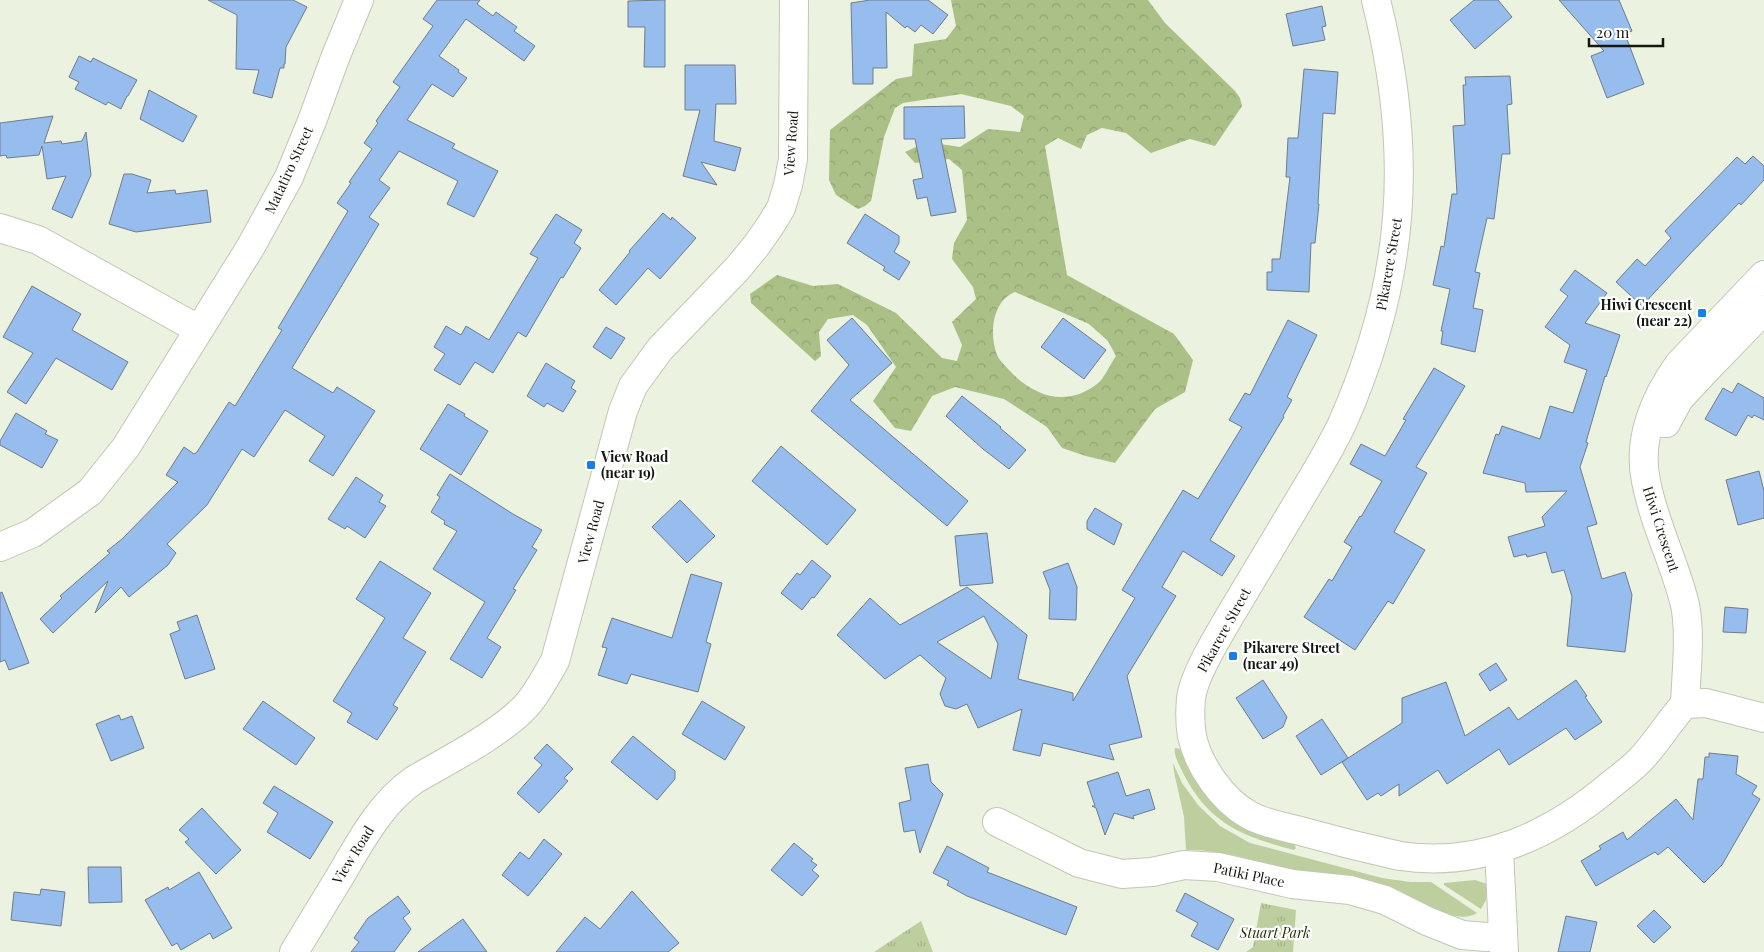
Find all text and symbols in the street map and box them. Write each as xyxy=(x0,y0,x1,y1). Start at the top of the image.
scale bar xyxy=(1589,15,1663,47)
text: 20 m xyxy=(1596,22,1630,42)
street label: View Road xyxy=(779,110,802,177)
street label: Matatiro Street xyxy=(260,122,318,217)
street label: Pikarere Street xyxy=(1371,215,1406,312)
place label: Hiwi Crescent (near 22) xyxy=(1601,295,1692,330)
marker: Hiwi Crescent (near 22) xyxy=(1696,307,1708,319)
place label: View Road (near 19) xyxy=(600,447,669,482)
marker: View Road (near 19) xyxy=(585,459,597,471)
street label: Hiwi Crescent xyxy=(1639,483,1685,575)
street label: View Road xyxy=(573,498,608,567)
street label: Pikarere Street xyxy=(1192,583,1255,675)
place label: Pikarere Street (near 49) xyxy=(1243,638,1340,673)
marker: Pikarere Street (near 49) xyxy=(1227,650,1239,662)
street label: View Road xyxy=(327,822,378,888)
street label: Patiki Place xyxy=(1212,858,1286,891)
park label: Stuart Park xyxy=(1239,923,1310,942)

